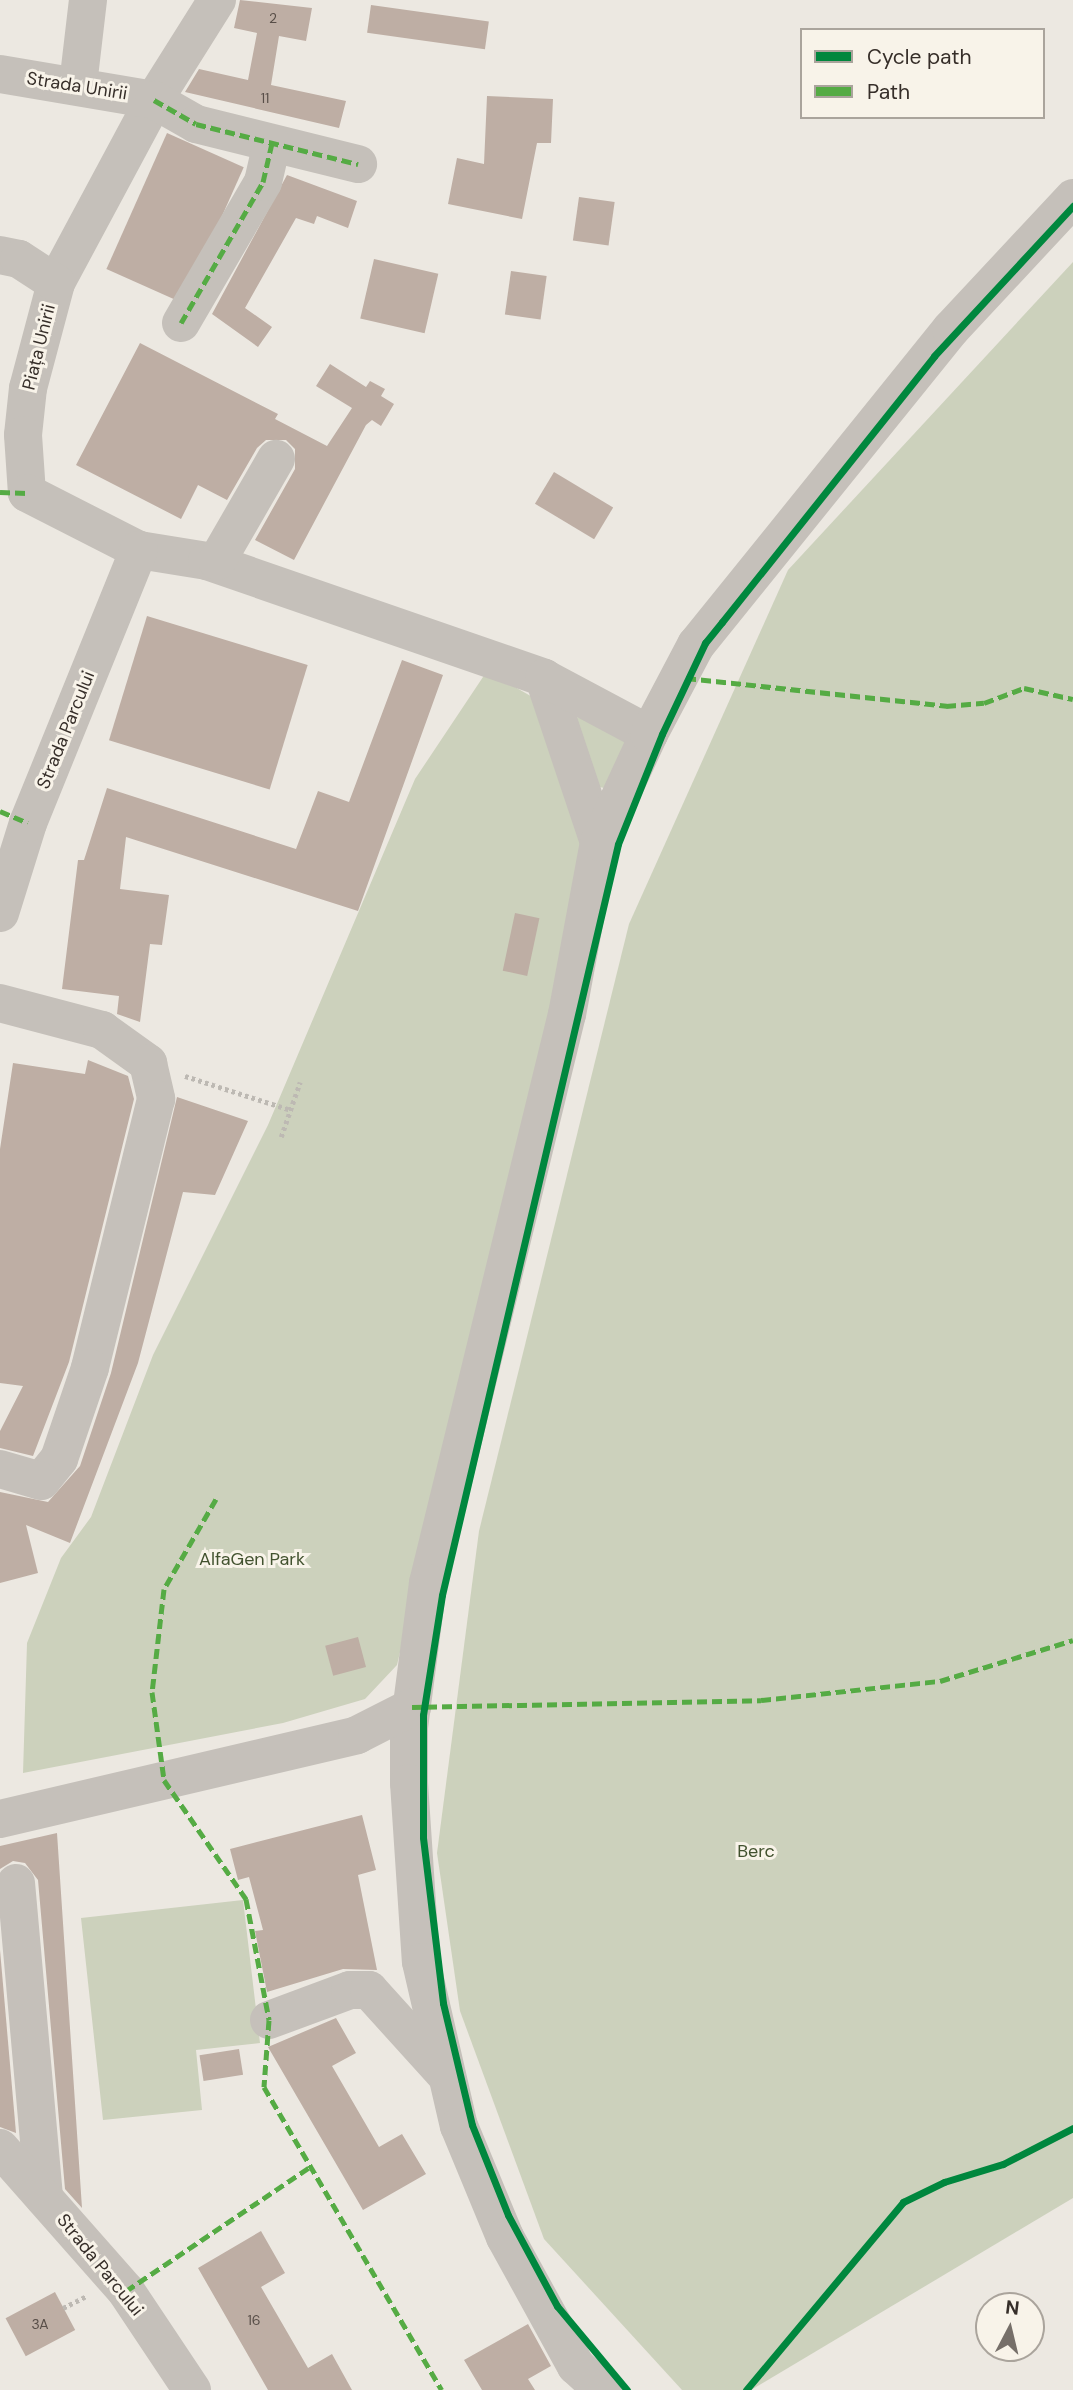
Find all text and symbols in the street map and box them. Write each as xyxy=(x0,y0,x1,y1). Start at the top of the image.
house number: 2 xyxy=(269,10,277,26)
legend xyxy=(800,28,1045,119)
text: Cycle path xyxy=(867,43,972,71)
street label: Strada Unirii xyxy=(25,67,129,105)
text: Path xyxy=(867,78,910,106)
house number: 11 xyxy=(261,90,269,106)
street label: Piața Unirii xyxy=(18,302,60,392)
street label: Strada Parcului xyxy=(33,668,99,792)
park label: AlfaGen Park xyxy=(199,1548,305,1570)
park label: Berc xyxy=(737,1840,775,1862)
street label: Strada Parcului xyxy=(52,2210,148,2320)
north arrow xyxy=(975,2292,1045,2362)
text: N xyxy=(1004,2294,1021,2321)
house number: 16 xyxy=(247,2312,261,2328)
house number: 3A xyxy=(31,2316,49,2332)

